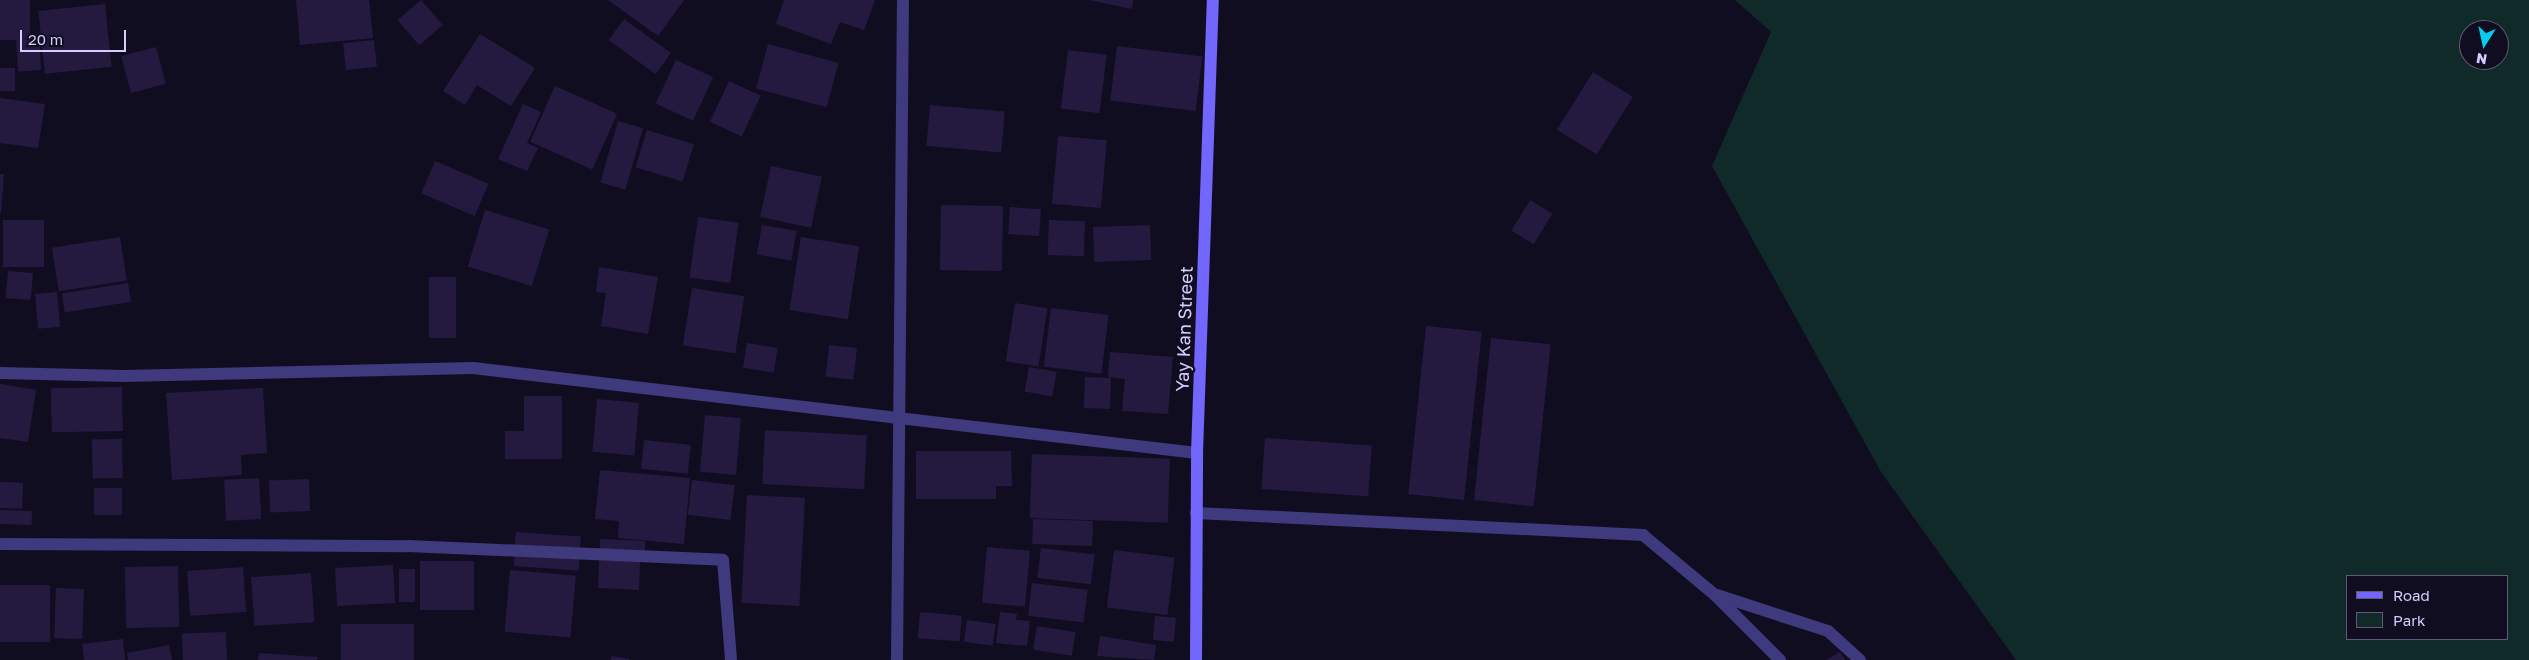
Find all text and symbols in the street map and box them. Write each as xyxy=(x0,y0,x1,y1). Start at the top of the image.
scale bar xyxy=(22,20,129,52)
north arrow xyxy=(2459,20,2509,70)
text: 20 m xyxy=(28,30,63,48)
text: N xyxy=(2475,50,2488,69)
street label: Yay Kan Street xyxy=(1171,266,1197,392)
legend xyxy=(2346,575,2509,640)
text: Road xyxy=(2393,586,2430,604)
text: Park xyxy=(2393,611,2425,629)

